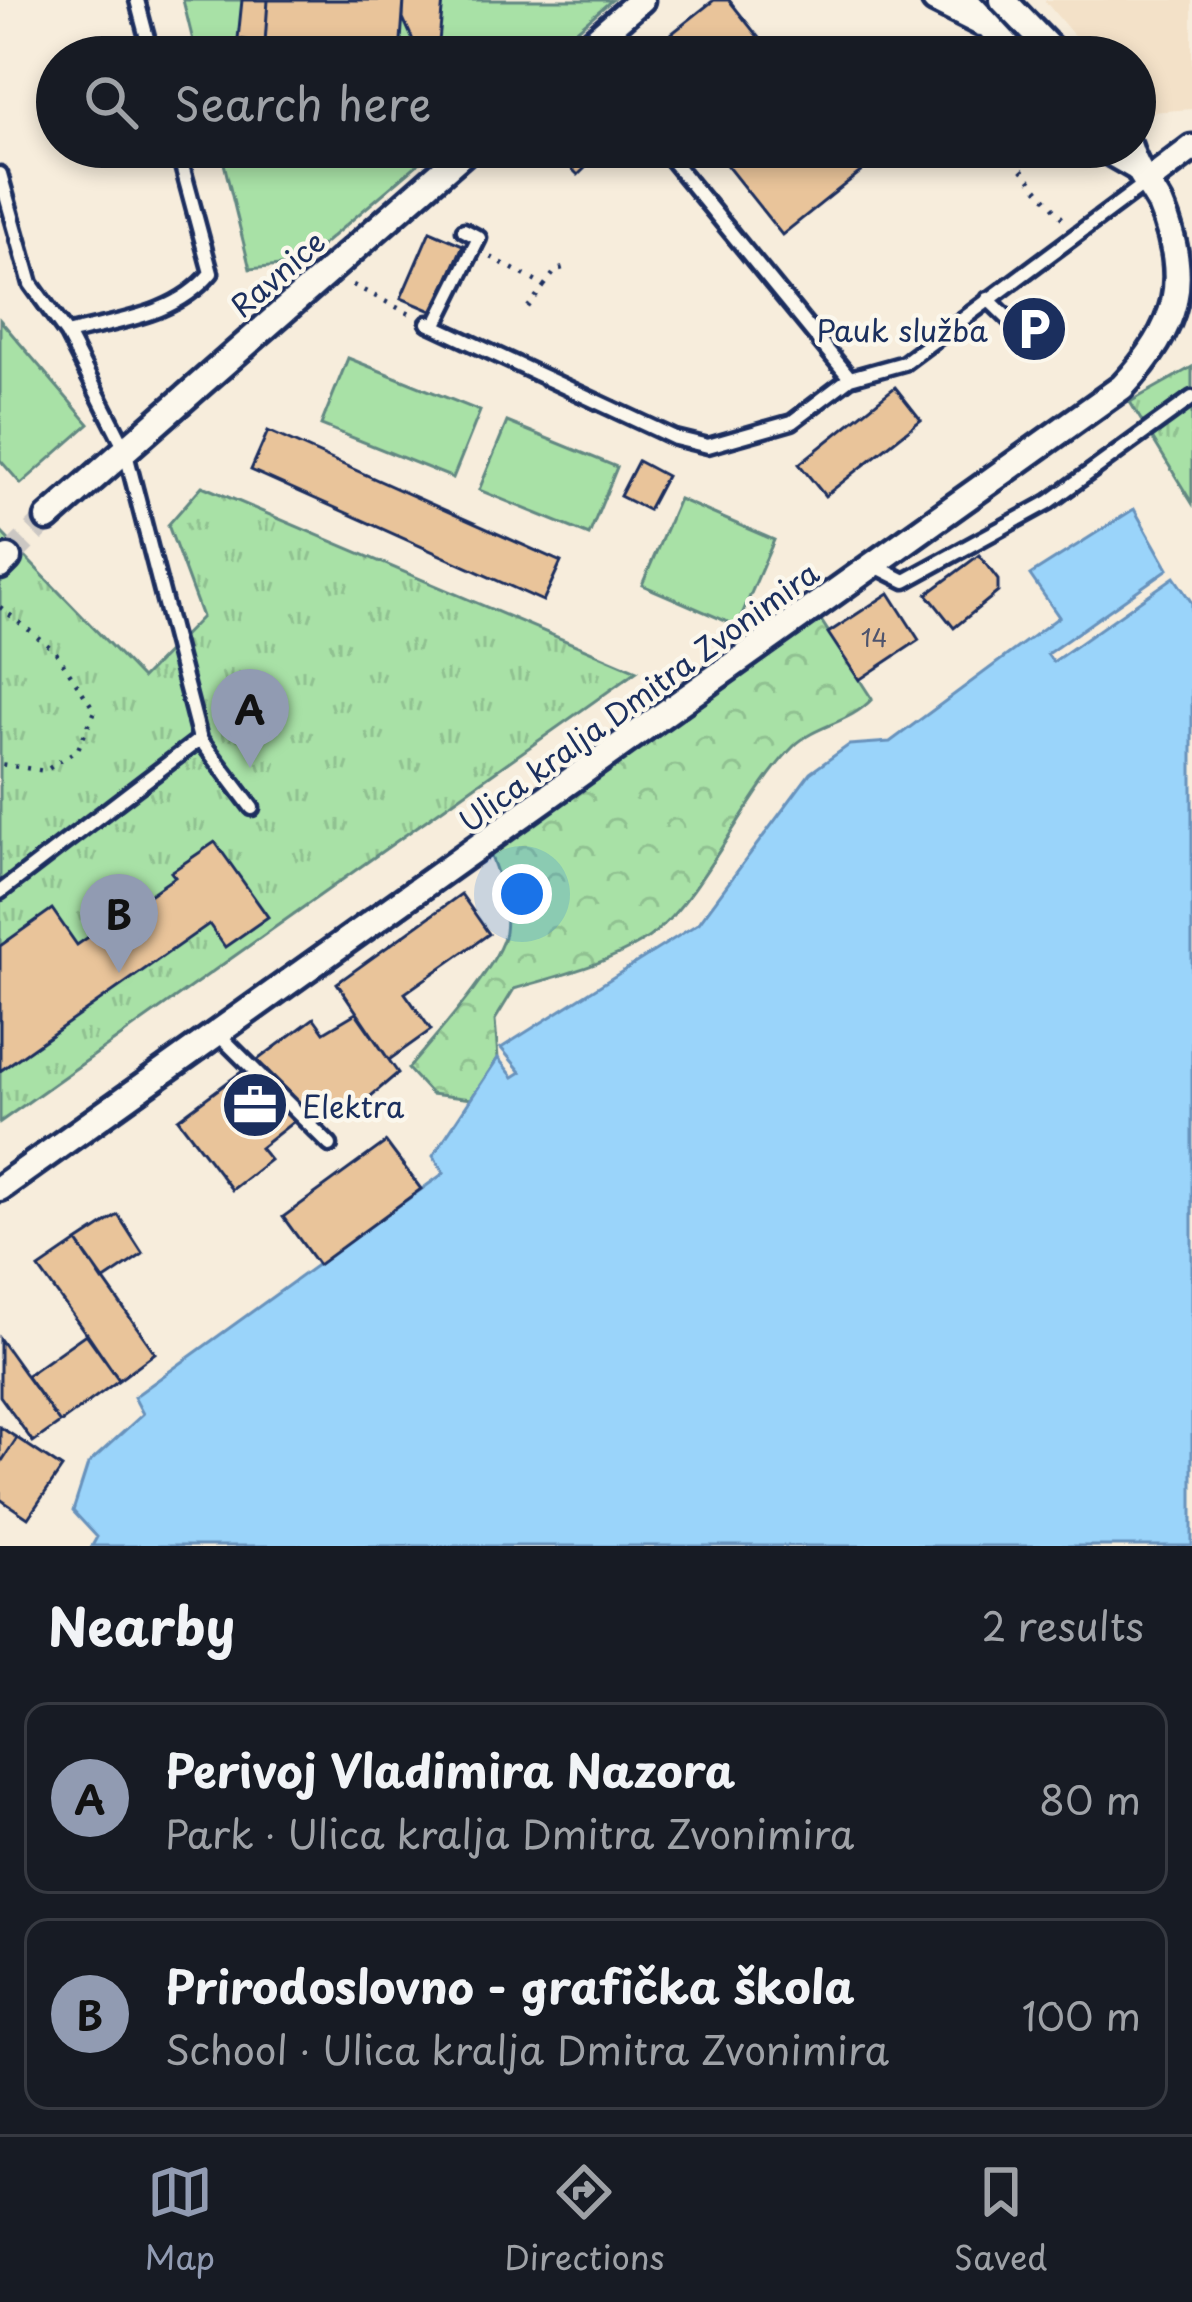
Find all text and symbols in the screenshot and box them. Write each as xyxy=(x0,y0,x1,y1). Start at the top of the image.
search box xyxy=(36,36,1156,168)
text: Search here xyxy=(174,68,431,136)
icon: search xyxy=(78,69,144,135)
street label: Ravnice xyxy=(220,219,334,327)
parking icon: Pauk služba xyxy=(999,294,1069,364)
place label: Pauk služba xyxy=(816,307,988,352)
street label: Ulica kralja Dmitra Zvonimira xyxy=(449,550,827,842)
house number: 14 xyxy=(861,619,887,655)
pin: A xyxy=(211,669,289,768)
your location xyxy=(492,864,552,924)
pin: B xyxy=(80,874,158,973)
office icon: Elektra xyxy=(220,1070,290,1140)
place label: Elektra xyxy=(302,1083,405,1128)
text: Nearby xyxy=(48,1586,235,1663)
text: 2 results xyxy=(982,1595,1144,1654)
text: Perivoj Vladimira Nazora xyxy=(165,1735,735,1803)
text: A xyxy=(75,1769,105,1828)
text: 80 m xyxy=(1039,1769,1141,1828)
text: Park · Ulica kralja Dmitra Zvonimira xyxy=(165,1803,854,1862)
text: Prirodoslovno - grafička škola xyxy=(165,1951,855,2019)
text: B xyxy=(77,1985,103,2044)
text: 100 m xyxy=(1022,1985,1141,2044)
text: School · Ulica kralja Dmitra Zvonimira xyxy=(165,2019,889,2078)
tab: Map xyxy=(145,2159,215,2281)
tab: Directions xyxy=(504,2159,665,2281)
tab: Saved xyxy=(954,2159,1047,2281)

